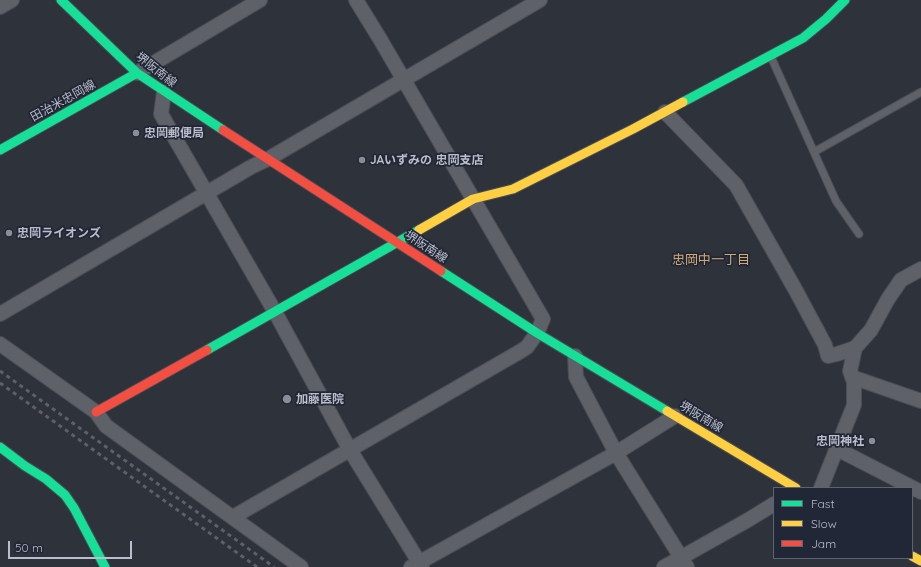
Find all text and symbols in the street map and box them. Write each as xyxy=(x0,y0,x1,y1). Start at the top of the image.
street label: 堺阪南線 xyxy=(133,50,179,90)
street label: 田治米忠岡線 xyxy=(28,77,98,125)
place label: 忠岡郵便局 xyxy=(144,126,204,140)
marker: 忠岡郵便局 xyxy=(131,128,141,138)
place label: JAいずみの 忠岡支店 xyxy=(370,153,483,167)
marker: JAいずみの 忠岡支店 xyxy=(357,155,367,165)
place label: 忠岡ライオンズ xyxy=(17,226,101,240)
marker: 忠岡ライオンズ xyxy=(4,228,14,238)
street label: 堺阪南線 xyxy=(402,228,450,266)
district label: 忠岡中一丁目 xyxy=(672,252,750,268)
place label: 加藤医院 xyxy=(296,392,344,406)
marker: 加藤医院 xyxy=(281,393,293,405)
street label: 堺阪南線 xyxy=(677,398,725,436)
place label: 忠岡神社 xyxy=(816,434,864,448)
marker: 忠岡神社 xyxy=(867,436,877,446)
legend xyxy=(773,487,913,559)
text: Fast xyxy=(811,496,835,511)
text: Slow xyxy=(811,516,837,531)
scale bar xyxy=(10,533,134,559)
text: Jam xyxy=(811,536,836,551)
text: 50 m xyxy=(15,540,43,555)

